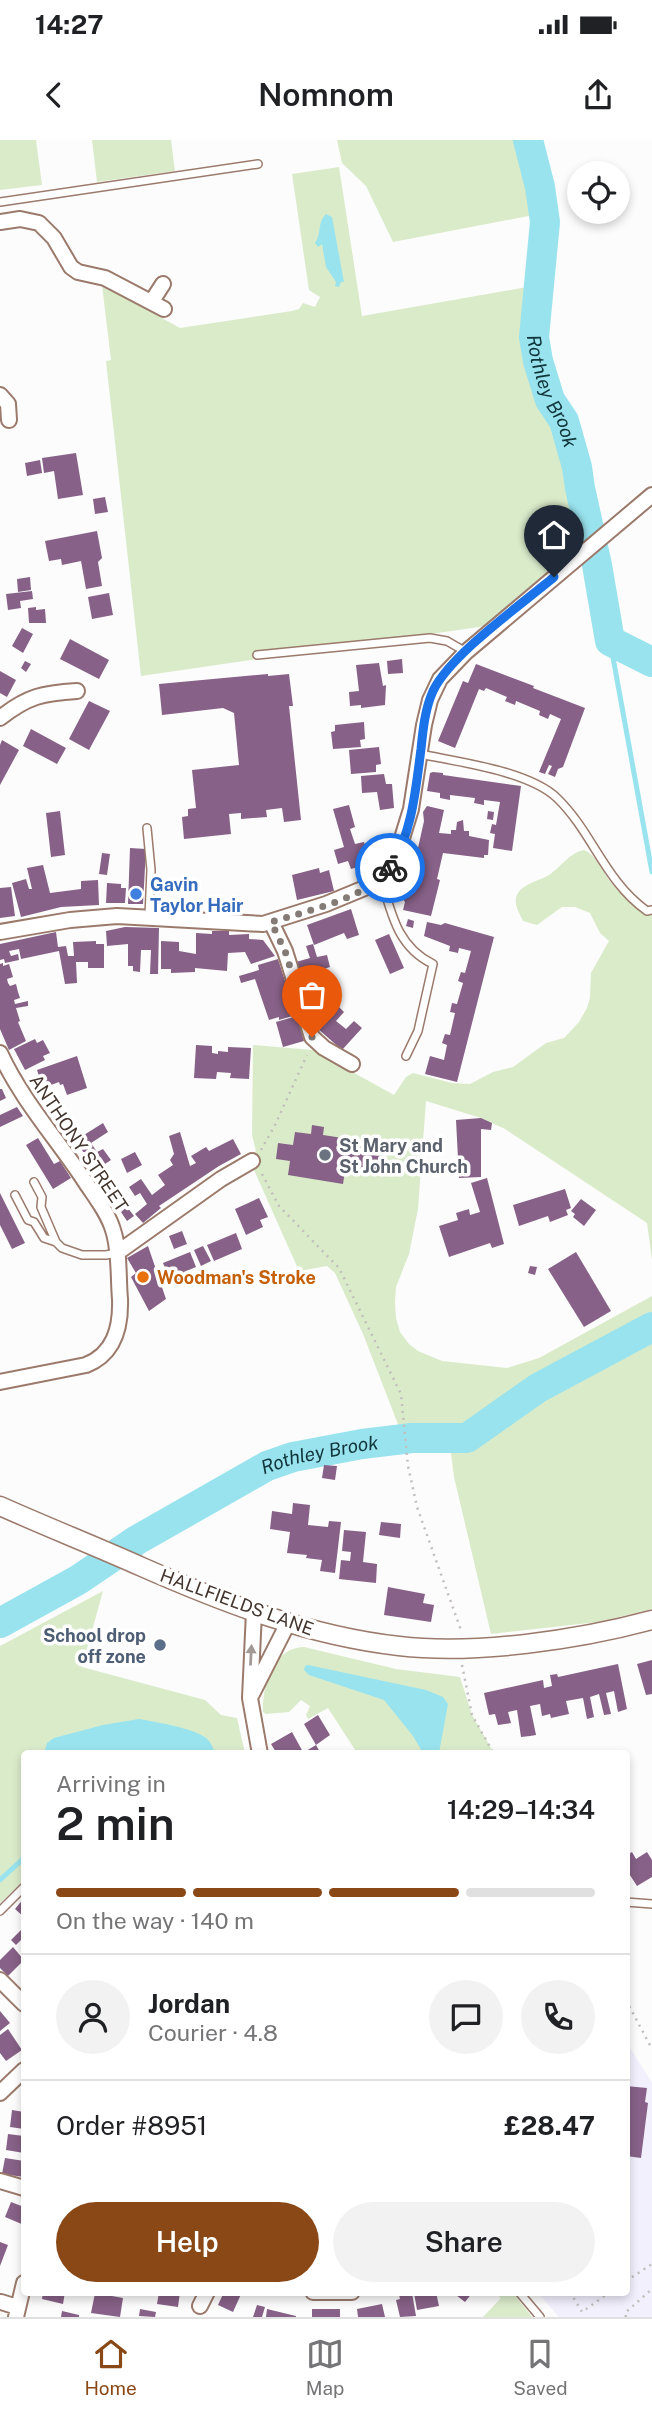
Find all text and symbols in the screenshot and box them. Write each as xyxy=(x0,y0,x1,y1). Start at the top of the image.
text: 14:27 xyxy=(35,9,104,40)
icon: back xyxy=(35,76,73,114)
text: Nomnom xyxy=(258,76,394,113)
icon: share xyxy=(579,76,617,114)
map controls xyxy=(567,161,630,224)
button: locate xyxy=(567,161,630,224)
water label: Rothley Brook xyxy=(523,333,582,451)
pin xyxy=(524,505,584,577)
icon: home xyxy=(535,516,573,554)
courier xyxy=(355,833,425,903)
icon: bike xyxy=(371,849,409,887)
place label: Gavin Taylor Hair xyxy=(150,874,244,916)
marker: Gavin Taylor Hair xyxy=(128,886,144,902)
pin xyxy=(282,965,342,1037)
icon: bag xyxy=(293,976,331,1014)
street label: ANTHONY STREET xyxy=(25,1070,133,1216)
place label: St Mary and St John Church xyxy=(339,1135,468,1177)
marker: St Mary and St John Church xyxy=(317,1147,333,1163)
place label: Woodman's Stroke xyxy=(157,1267,316,1288)
marker: Woodman's Stroke xyxy=(135,1269,151,1285)
water label: Rothley Brook xyxy=(258,1431,380,1478)
street label: HALLFIELDS LANE xyxy=(157,1564,317,1640)
place label: School drop off zone xyxy=(43,1625,146,1667)
marker: School drop off zone xyxy=(152,1637,168,1653)
one-way arrow xyxy=(246,1644,257,1666)
text: Arriving in xyxy=(56,1770,166,1797)
text: 14:29–14:34 xyxy=(447,1794,595,1825)
text: 2 min xyxy=(56,1796,175,1850)
text: On the way · 140 m xyxy=(56,1907,254,1934)
button: person xyxy=(56,1980,130,2054)
button: chat xyxy=(429,1980,503,2054)
button: phone xyxy=(521,1980,595,2054)
text: Jordan xyxy=(148,1988,230,2019)
text: Courier · 4.8 xyxy=(148,2019,278,2046)
text: Order #8951 xyxy=(56,2110,207,2141)
text: £28.47 xyxy=(504,2110,595,2141)
button: Help xyxy=(56,2202,319,2282)
button: Share xyxy=(333,2202,595,2282)
tab: Home xyxy=(84,2335,137,2399)
tab: Map xyxy=(306,2335,344,2399)
tab: Saved xyxy=(513,2335,568,2399)

